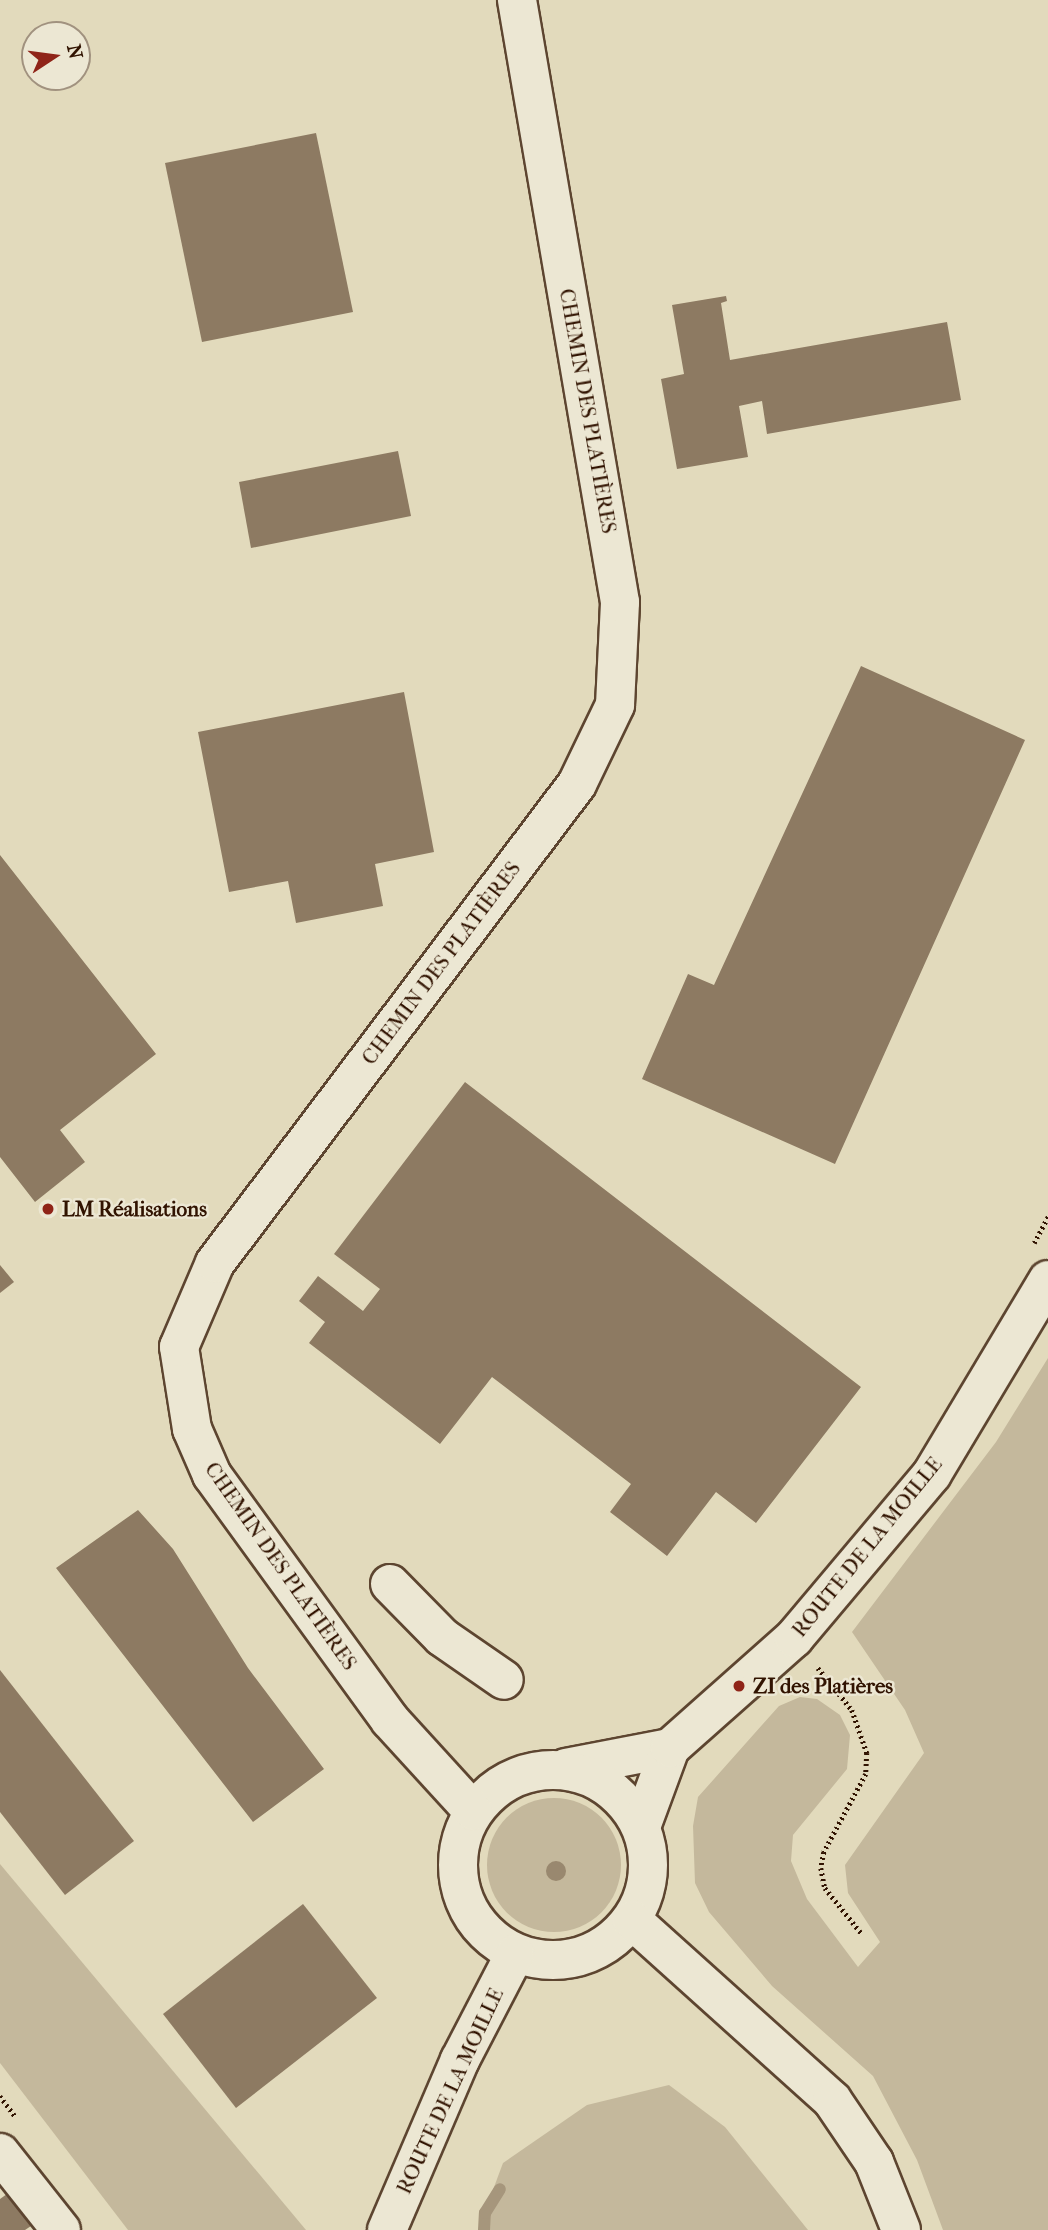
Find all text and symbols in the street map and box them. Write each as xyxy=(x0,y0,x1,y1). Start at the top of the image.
north arrow xyxy=(21,21,91,91)
text: N xyxy=(62,42,87,61)
street label: CHEMIN DES PLATIÈRES xyxy=(554,287,622,535)
street label: CHEMIN DES PLATIÈRES xyxy=(356,856,526,1070)
place label: LM Réalisations xyxy=(62,1196,207,1222)
marker: LM Réalisations xyxy=(40,1201,56,1217)
street label: ROUTE DE LA MOILLE xyxy=(787,1452,947,1642)
street label: CHEMIN DES PLATIÈRES xyxy=(200,1457,362,1675)
place label: ZI des Platières xyxy=(753,1673,893,1699)
marker: ZI des Platières xyxy=(731,1678,747,1694)
street label: ROUTE DE LA MOILLE xyxy=(391,1984,509,2198)

